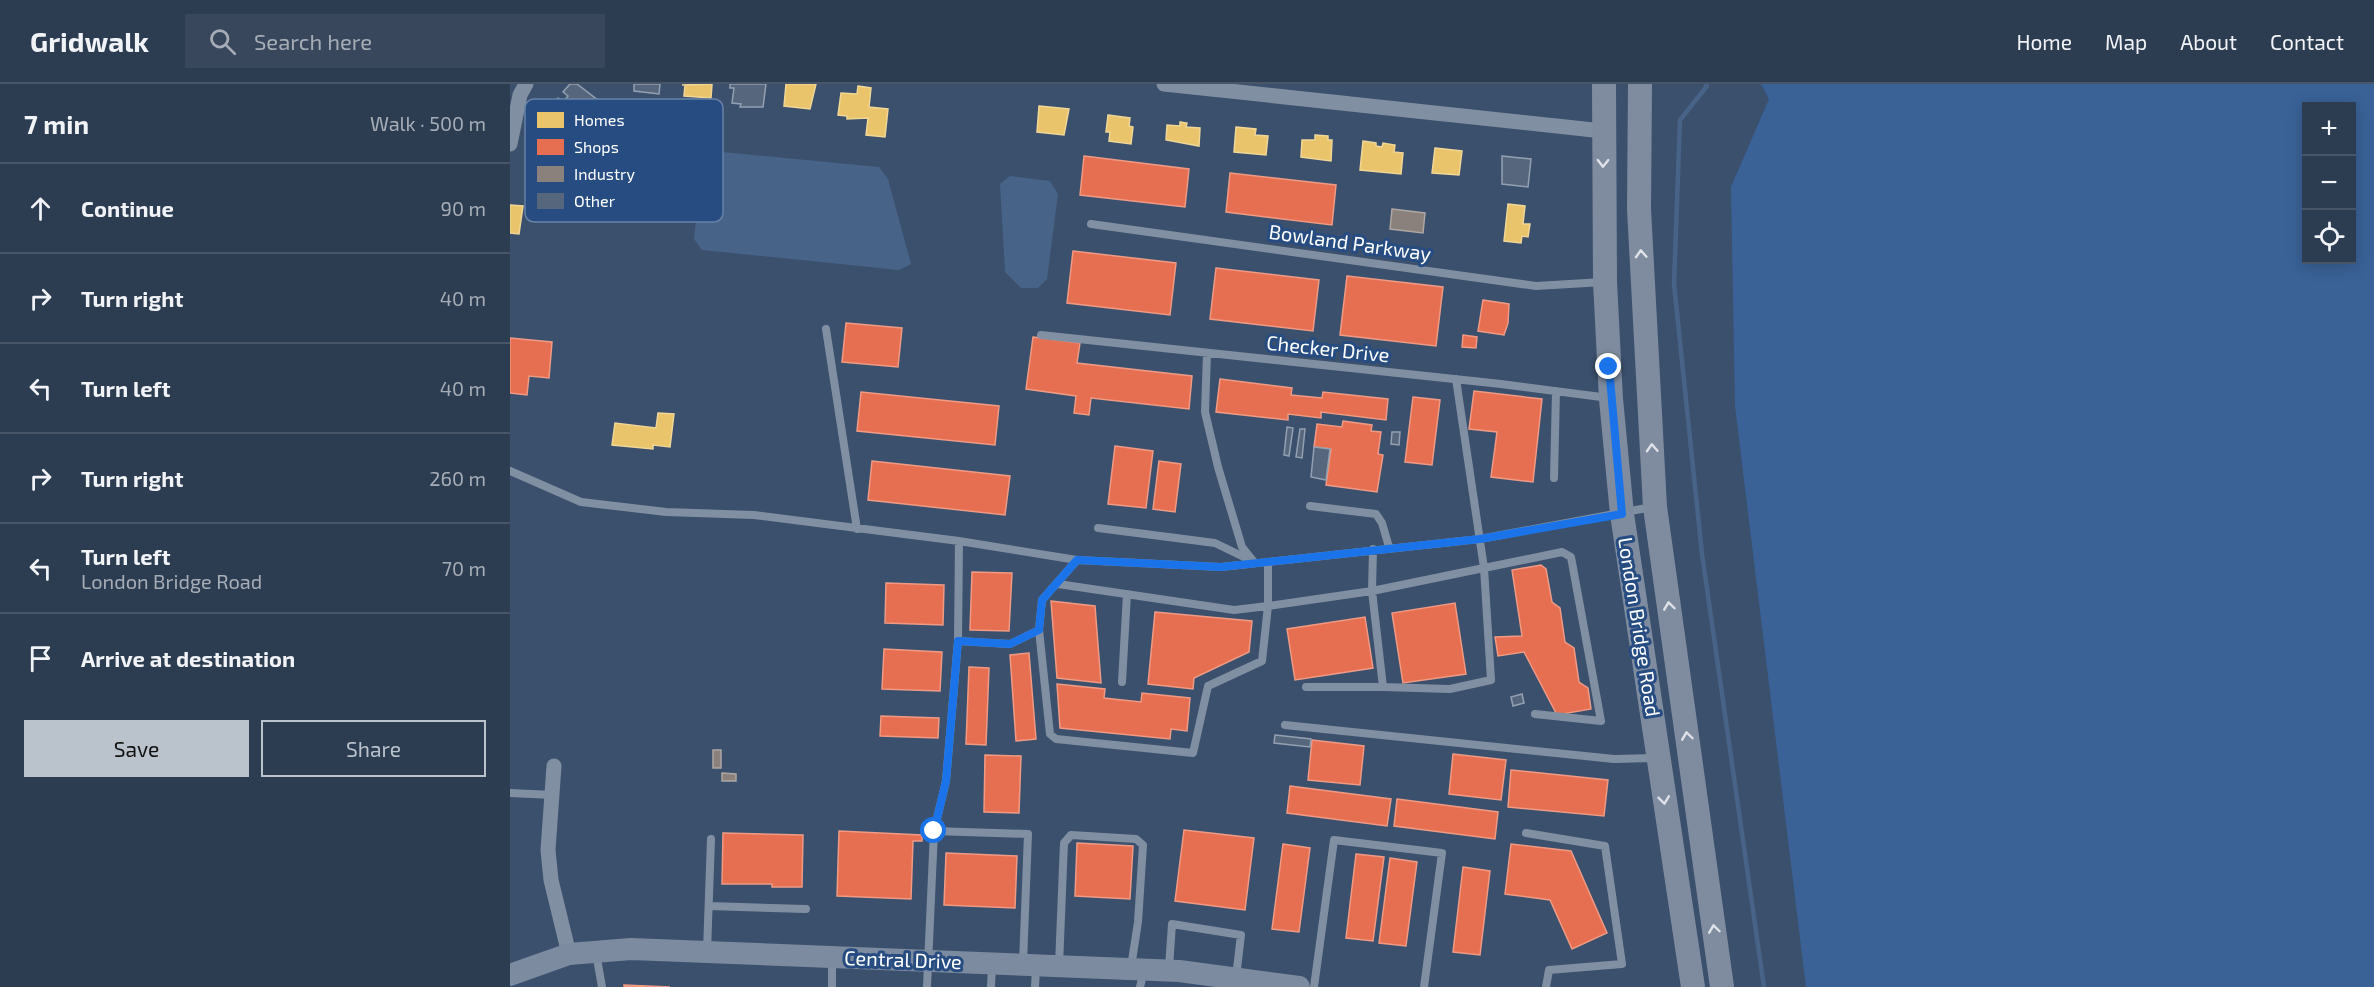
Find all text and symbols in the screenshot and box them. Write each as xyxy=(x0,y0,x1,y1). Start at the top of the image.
search box xyxy=(185,14,605,68)
text: Gridwalk xyxy=(30,24,149,58)
icon: search xyxy=(206,25,239,58)
text: Search here xyxy=(254,28,372,54)
text: Home xyxy=(2016,29,2072,54)
text: Map xyxy=(2105,29,2147,54)
text: About xyxy=(2180,29,2237,54)
text: Contact xyxy=(2270,29,2344,54)
legend xyxy=(525,99,723,222)
map controls xyxy=(2302,102,2356,264)
button: + xyxy=(2302,102,2356,156)
text: 7 min xyxy=(24,108,89,139)
text: Homes xyxy=(574,110,625,129)
text: Walk · 500 m xyxy=(370,111,486,135)
text: Shops xyxy=(574,137,619,156)
button: − xyxy=(2302,156,2356,210)
one-way arrow xyxy=(1597,159,1609,168)
text: Industry xyxy=(574,164,635,183)
text: Other xyxy=(574,191,616,210)
icon: ahead xyxy=(24,192,57,225)
text: Continue xyxy=(81,195,174,221)
text: 90 m xyxy=(441,196,486,220)
button: locate xyxy=(2302,210,2356,264)
street label: Bowland Parkway xyxy=(1267,219,1433,265)
one-way arrow xyxy=(1635,249,1648,258)
icon: right xyxy=(24,282,57,315)
text: Turn right xyxy=(81,285,183,311)
text: 40 m xyxy=(440,286,486,310)
street label: Checker Drive xyxy=(1265,330,1391,366)
route end xyxy=(1595,353,1621,379)
icon: left xyxy=(24,372,57,405)
text: Turn left xyxy=(81,375,170,401)
text: 40 m xyxy=(440,376,486,400)
one-way arrow xyxy=(1645,444,1658,453)
icon: right xyxy=(24,462,57,495)
text: Turn right xyxy=(81,465,183,491)
text: 260 m xyxy=(429,466,486,490)
street label: London Bridge Road xyxy=(1614,535,1666,718)
text: Turn left xyxy=(81,543,170,569)
icon: left xyxy=(24,552,57,585)
text: 70 m xyxy=(442,556,486,580)
text: London Bridge Road xyxy=(81,569,262,593)
one-way arrow xyxy=(1663,602,1675,611)
icon: arrive xyxy=(24,642,57,675)
text: Arrive at destination xyxy=(81,645,295,671)
button: Save xyxy=(24,720,249,777)
button: Share xyxy=(261,720,486,777)
one-way arrow xyxy=(1681,731,1693,741)
one-way arrow xyxy=(1657,795,1670,805)
route start xyxy=(920,817,946,843)
one-way arrow xyxy=(1709,924,1721,934)
street label: Central Drive xyxy=(844,945,962,973)

